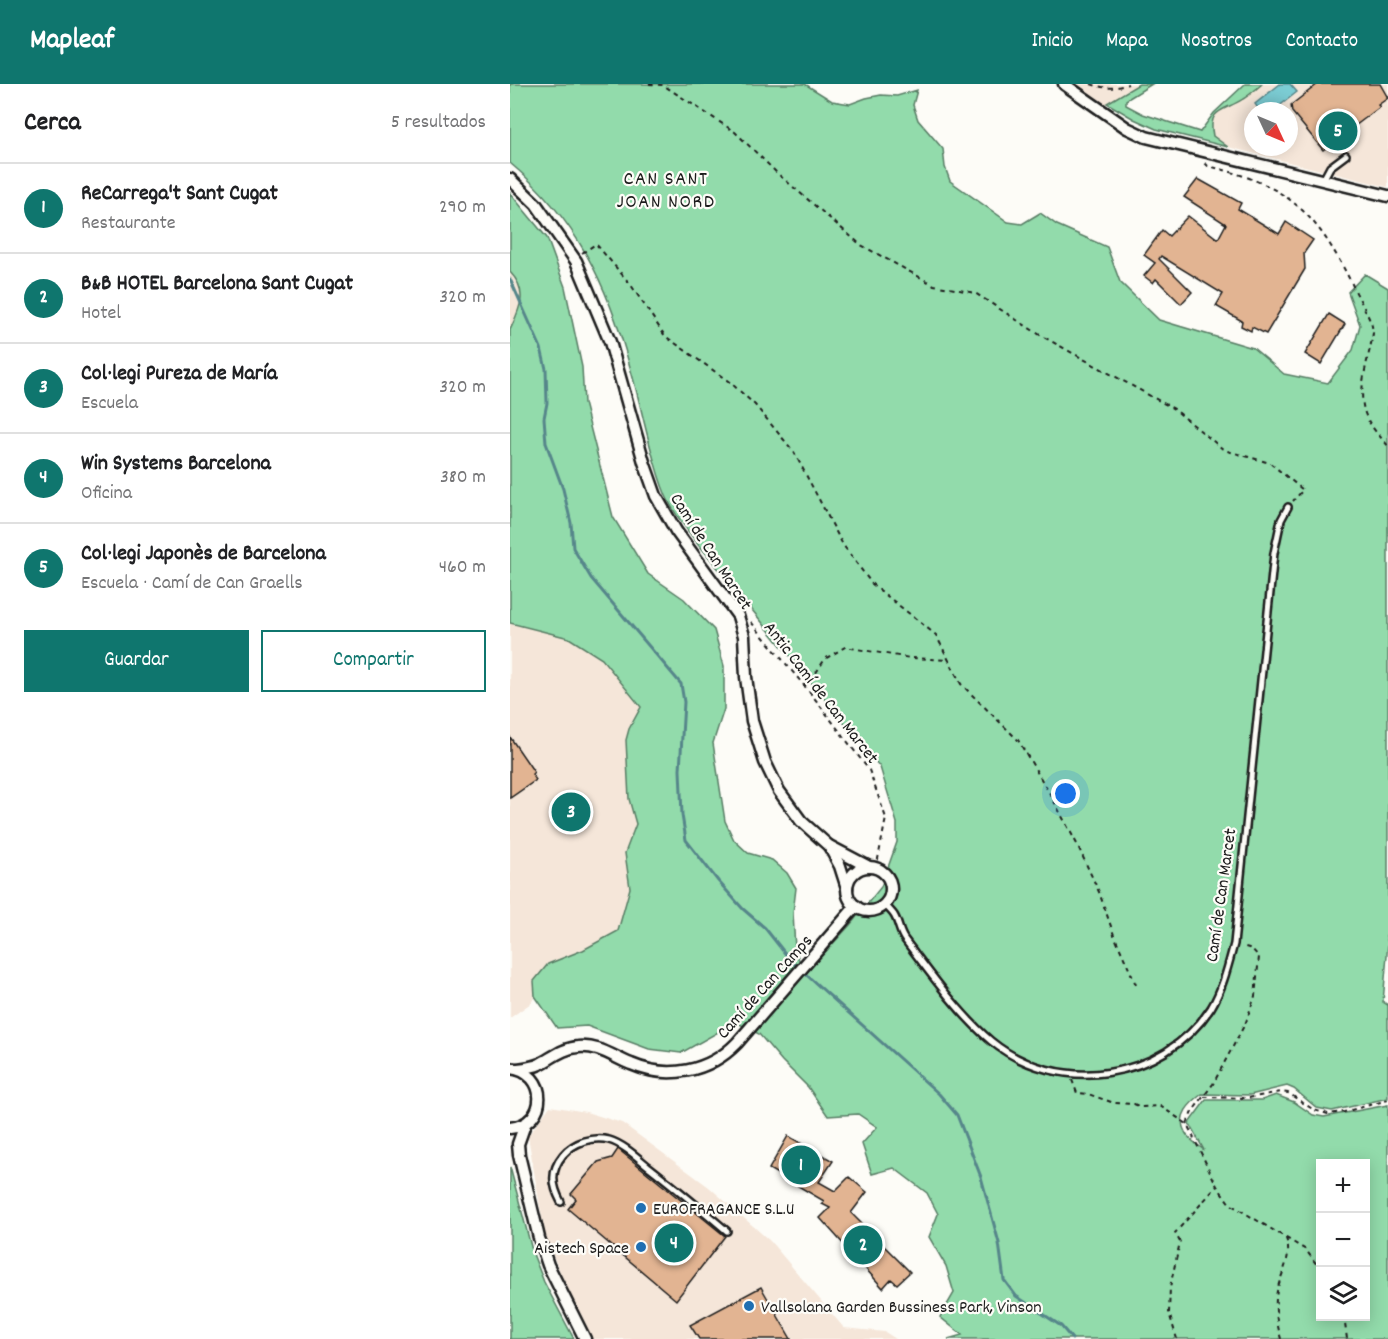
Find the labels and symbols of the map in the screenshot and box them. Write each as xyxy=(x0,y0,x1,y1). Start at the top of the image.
north arrow xyxy=(1244,102,1298,156)
pin: 5 xyxy=(1318,108,1358,154)
district label: CAN SANT JOAN NORD xyxy=(616,166,716,217)
street label: Camí de Can Marcet xyxy=(663,489,757,616)
street label: Antic Camí de Can Marcet xyxy=(757,617,884,770)
your location xyxy=(1051,779,1080,808)
pin: 3 xyxy=(552,790,590,834)
street label: Camí de Can Marcet xyxy=(1201,826,1244,964)
street label: Camí de Can Camps xyxy=(712,930,820,1045)
pin: 1 xyxy=(782,1142,820,1188)
place label: EUROFRAGANCE S.L.U xyxy=(653,1198,795,1223)
marker: EUROFRAGANCE S.L.U xyxy=(634,1201,648,1215)
pin: 4 xyxy=(654,1220,694,1266)
pin: 2 xyxy=(844,1222,882,1268)
place label: Aistech Space xyxy=(534,1237,629,1262)
marker: Aistech Space xyxy=(634,1240,648,1254)
place label: Vallsolana Garden Bussiness Park, Vinson xyxy=(761,1296,1042,1321)
marker: Vallsolana Garden Bussiness Park, Vinson xyxy=(742,1299,756,1313)

